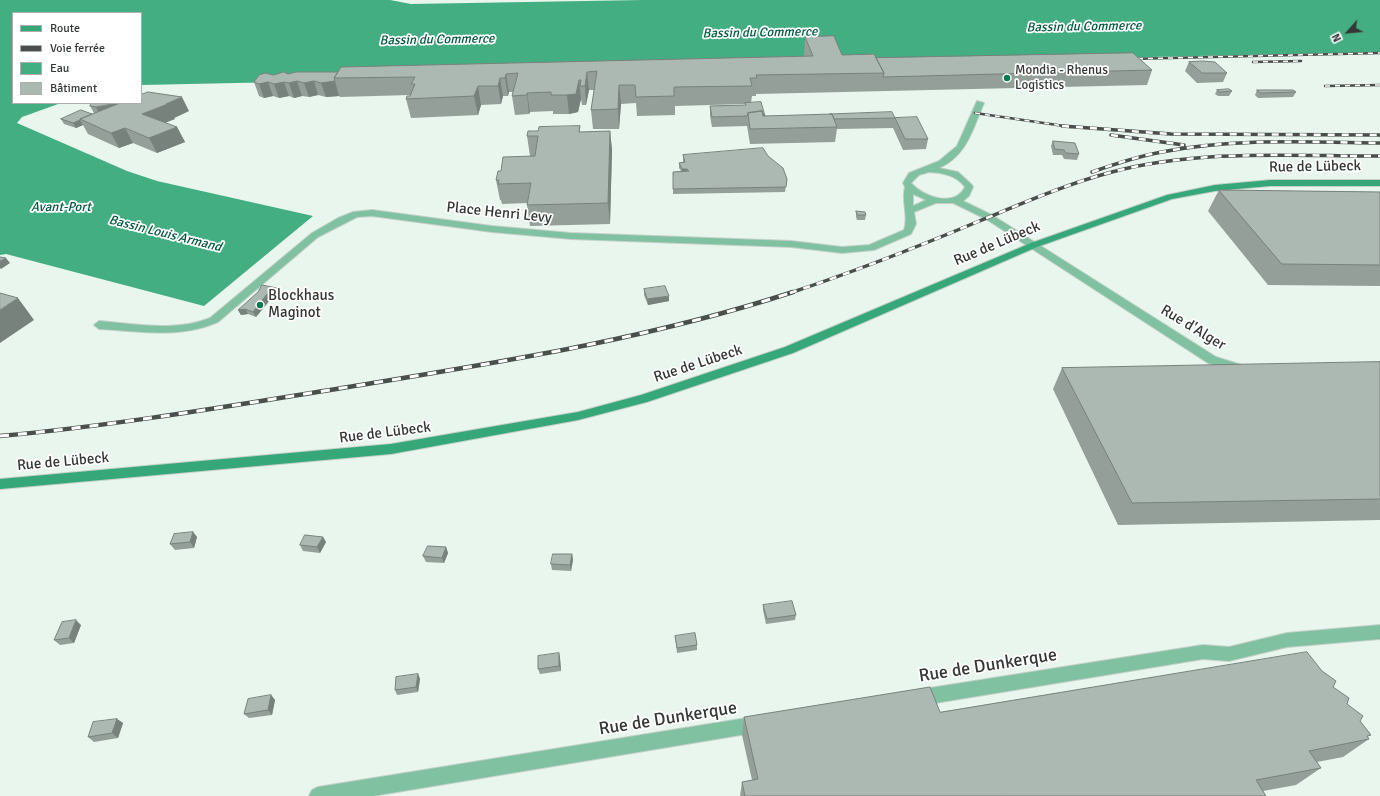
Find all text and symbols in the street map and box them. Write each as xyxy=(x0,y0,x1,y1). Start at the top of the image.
legend xyxy=(12,12,142,104)
north arrow xyxy=(1328,12,1368,52)
water label: Bassin du Commerce xyxy=(1026,18,1142,36)
text: Route xyxy=(50,21,80,36)
water label: Bassin du Commerce xyxy=(702,24,818,42)
water label: Bassin du Commerce xyxy=(379,31,495,49)
text: N xyxy=(1329,31,1344,44)
text: Voie ferrée xyxy=(50,41,105,56)
text: Eau xyxy=(50,61,69,76)
place label: Mondia - Rhenus Logistics xyxy=(1015,63,1108,94)
marker: Mondia - Rhenus Logistics xyxy=(1002,73,1012,83)
text: Bâtiment xyxy=(50,81,97,96)
street label: Rue de Lübeck xyxy=(1269,157,1361,177)
street label: Place Henri Levy xyxy=(445,199,553,227)
water label: Avant-Port xyxy=(31,200,91,216)
water label: Bassin Louis Armand xyxy=(107,212,223,256)
street label: Rue de Lübeck xyxy=(951,218,1043,270)
place label: Blockhaus Maginot xyxy=(268,287,334,322)
marker: Blockhaus Maginot xyxy=(255,300,265,310)
street label: Rue d'Alger xyxy=(1157,301,1229,355)
street label: Rue de Lübeck xyxy=(651,341,745,387)
street label: Rue de Lübeck xyxy=(338,418,432,448)
street label: Rue de Lübeck xyxy=(16,449,110,475)
street label: Rue de Dunkerque xyxy=(917,644,1059,688)
street label: Rue de Dunkerque xyxy=(597,697,739,741)

